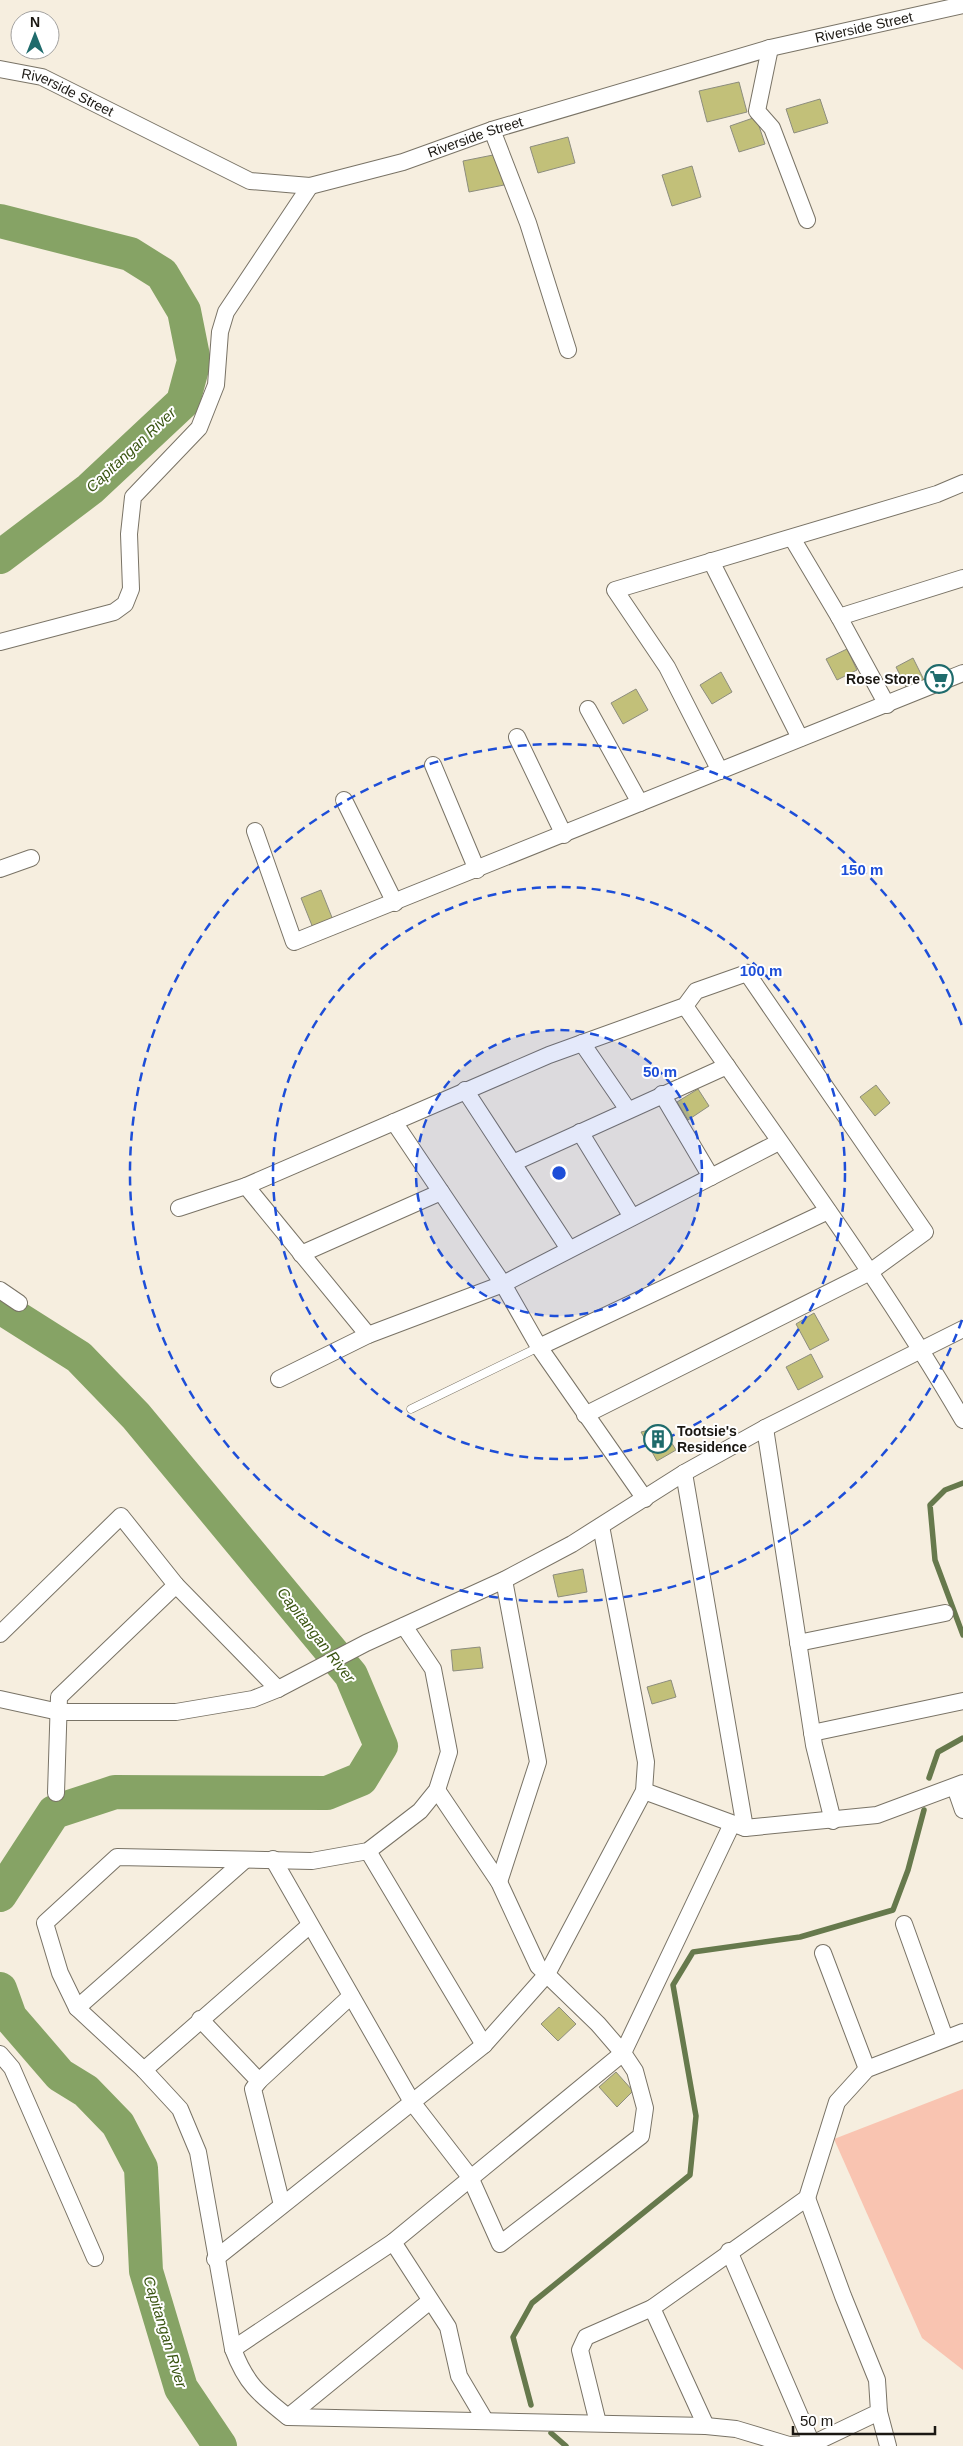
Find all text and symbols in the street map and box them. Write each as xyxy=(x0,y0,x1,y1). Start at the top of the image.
street label: Riverside Street xyxy=(813,8,914,46)
north arrow xyxy=(10,10,60,60)
text: N xyxy=(30,14,40,30)
street label: Riverside Street xyxy=(20,65,116,120)
street label: Riverside Street xyxy=(425,113,525,161)
water label: Capitangan River xyxy=(82,403,180,495)
supermarket icon: Rose Store xyxy=(924,664,954,694)
place label: Rose Store xyxy=(846,671,920,687)
text: 150 m xyxy=(841,861,883,878)
text: 100 m xyxy=(740,962,782,979)
text: 50 m xyxy=(643,1063,677,1080)
centre of rings xyxy=(550,1164,568,1182)
place label: Tootsie's Residence xyxy=(677,1423,747,1455)
building icon: Tootsie's Residence xyxy=(643,1424,673,1454)
water label: Capitangan River xyxy=(274,1584,359,1686)
water label: Capitangan River xyxy=(140,2274,191,2391)
scale bar xyxy=(793,2404,936,2436)
text: 50 m xyxy=(800,2412,833,2429)

